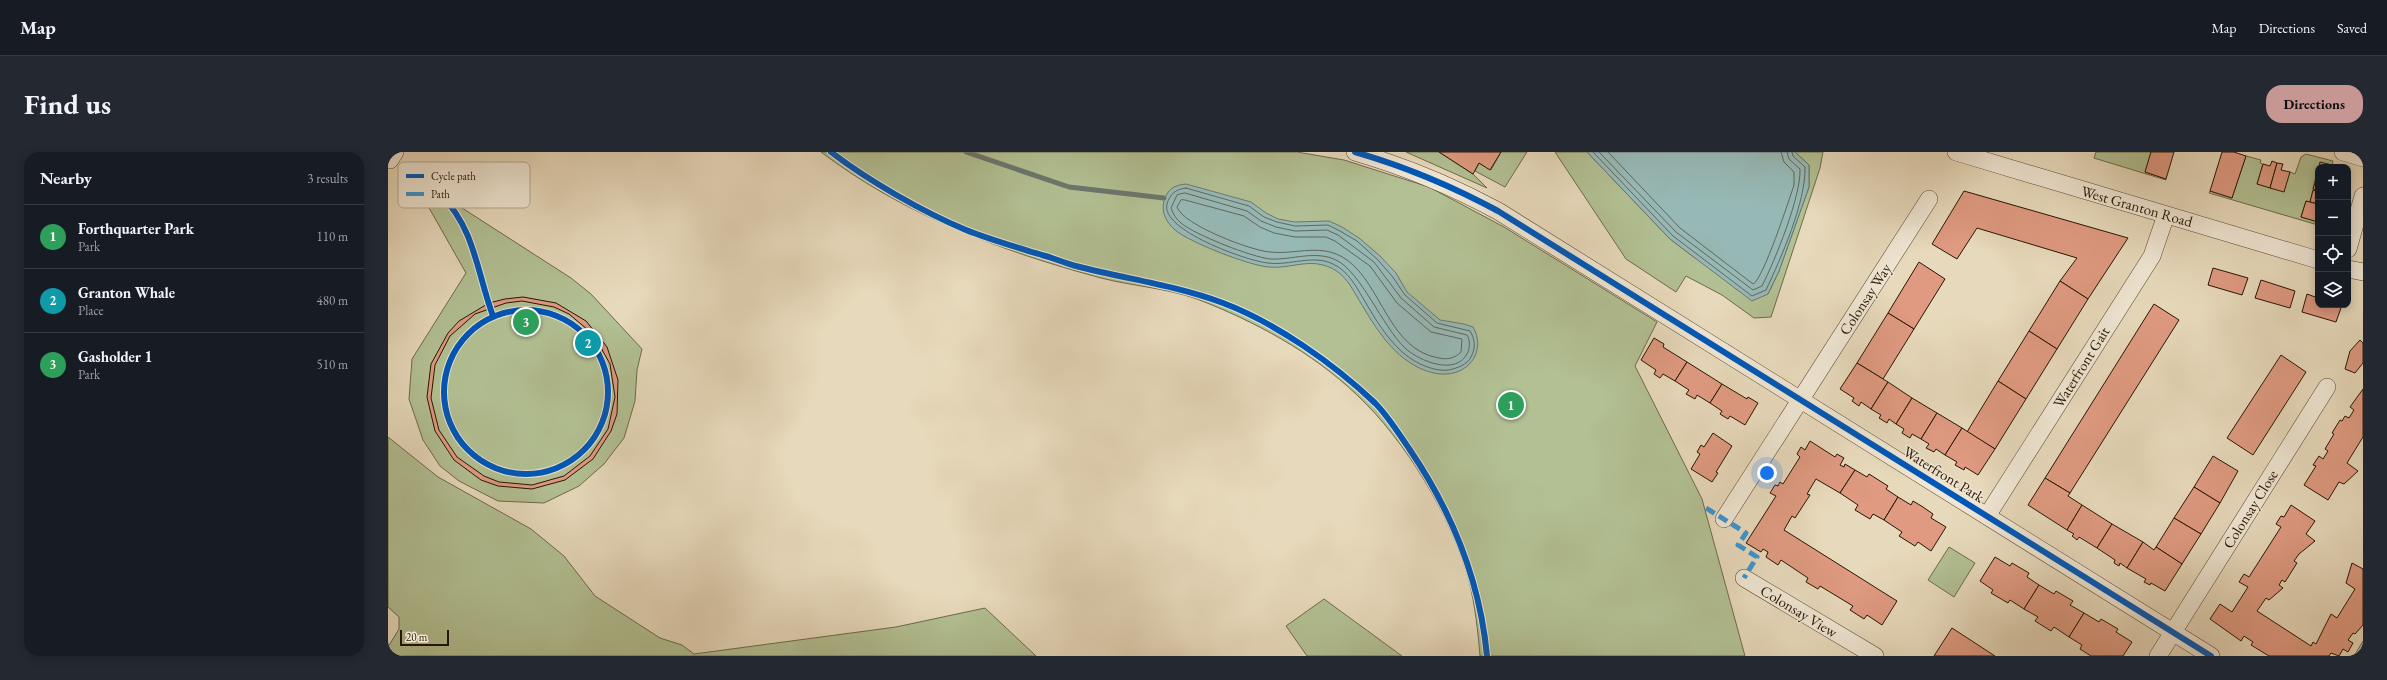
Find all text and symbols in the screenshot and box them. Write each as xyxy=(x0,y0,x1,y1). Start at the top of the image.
text: Map xyxy=(20,15,56,40)
text: Map xyxy=(2211,19,2237,37)
text: Directions xyxy=(2259,19,2315,37)
text: Saved xyxy=(2337,19,2367,37)
button: Directions xyxy=(2266,85,2363,123)
text: Find us xyxy=(24,86,111,122)
legend xyxy=(398,162,530,208)
map controls xyxy=(2315,164,2351,308)
button: + xyxy=(2315,164,2351,200)
text: Nearby xyxy=(40,167,92,189)
text: Cycle path xyxy=(431,169,476,183)
text: 3 results xyxy=(307,170,348,187)
street label: West Granton Road xyxy=(2079,181,2195,231)
text: Path xyxy=(431,187,450,201)
button: − xyxy=(2315,200,2351,236)
text: Forthquarter Park xyxy=(78,219,194,238)
text: 1 xyxy=(50,228,56,245)
text: 110 m xyxy=(317,228,348,245)
button: locate xyxy=(2315,236,2351,272)
text: Park xyxy=(78,238,100,255)
street label: Colonsay Way xyxy=(1835,259,1895,338)
button: layers xyxy=(2315,272,2351,308)
text: Granton Whale xyxy=(78,283,175,302)
text: 2 xyxy=(50,292,56,309)
text: 480 m xyxy=(317,292,348,309)
text: Place xyxy=(78,302,104,319)
pin: 3 xyxy=(513,307,539,337)
street label: Waterfront Gait xyxy=(2049,323,2114,411)
pin: 2 xyxy=(575,328,601,358)
text: Gasholder 1 xyxy=(78,347,153,366)
text: 3 xyxy=(50,356,56,373)
text: 510 m xyxy=(317,356,348,373)
text: Park xyxy=(78,366,100,383)
pin: 1 xyxy=(1498,390,1524,420)
street label: Waterfront Park xyxy=(1900,442,1989,507)
your location xyxy=(1757,463,1777,483)
street label: Colonsay Close xyxy=(2218,466,2282,552)
street label: Colonsay View xyxy=(1757,581,1842,642)
scale bar xyxy=(400,628,449,647)
text: 20 m xyxy=(406,630,427,644)

